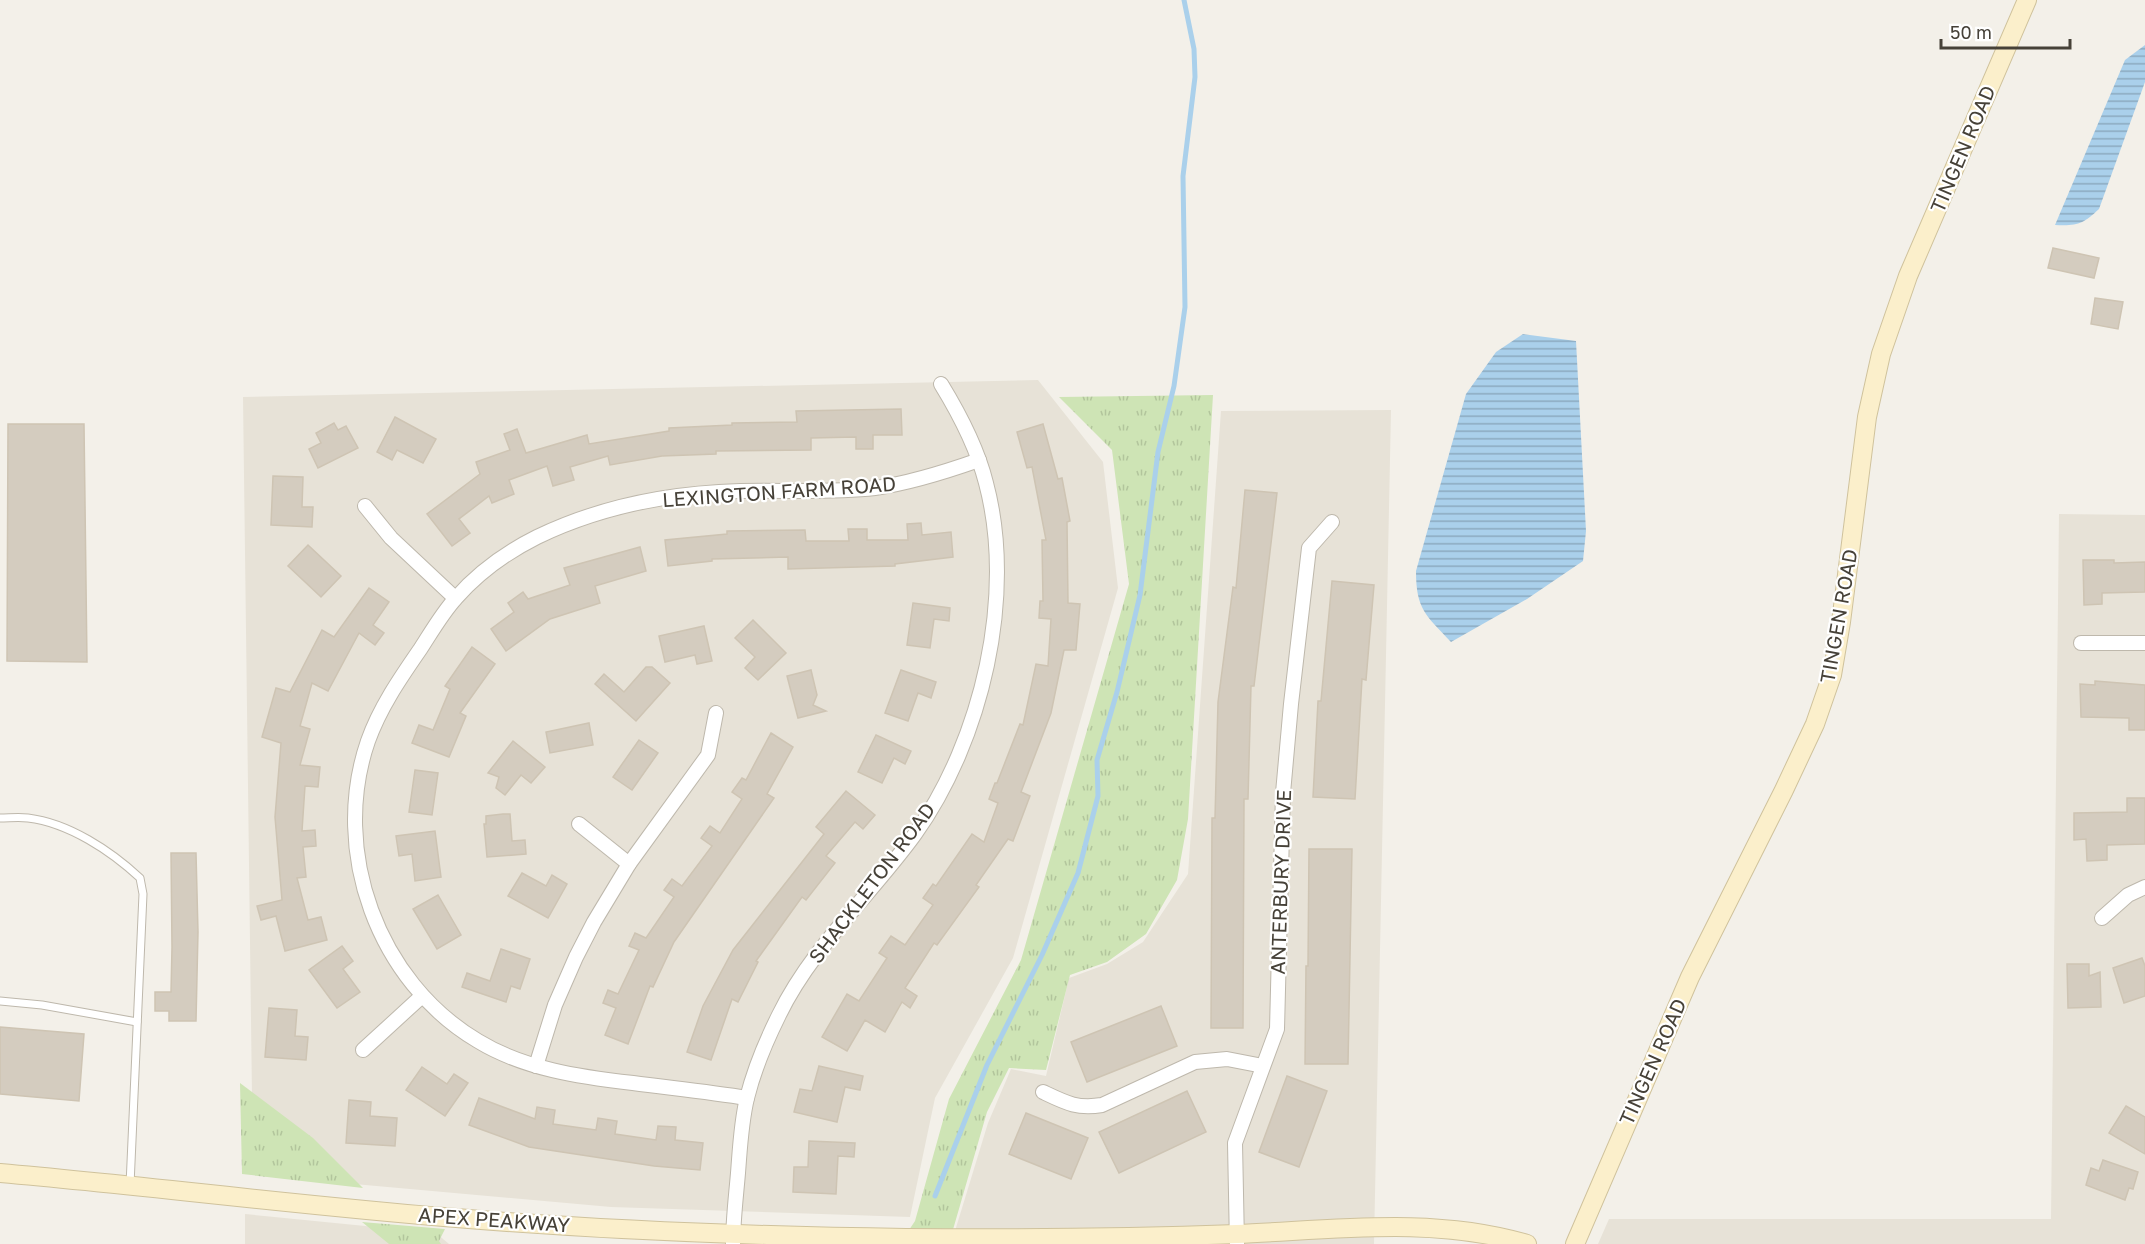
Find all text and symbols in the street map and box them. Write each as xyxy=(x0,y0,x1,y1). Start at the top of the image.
scale bar xyxy=(1941,12,2070,50)
text: 50 m xyxy=(1950,21,1992,43)
street label: TINGEN ROAD xyxy=(1925,81,2000,216)
street label: LEXINGTON FARM ROAD xyxy=(661,471,897,511)
street label: TINGEN ROAD xyxy=(1814,547,1862,685)
street label: ANTERBURY DRIVE xyxy=(1265,789,1295,975)
street label: SHACKLETON ROAD xyxy=(803,797,939,967)
street label: TINGEN ROAD xyxy=(1614,995,1691,1128)
street label: APEX PEAKWAY xyxy=(418,1202,571,1236)

